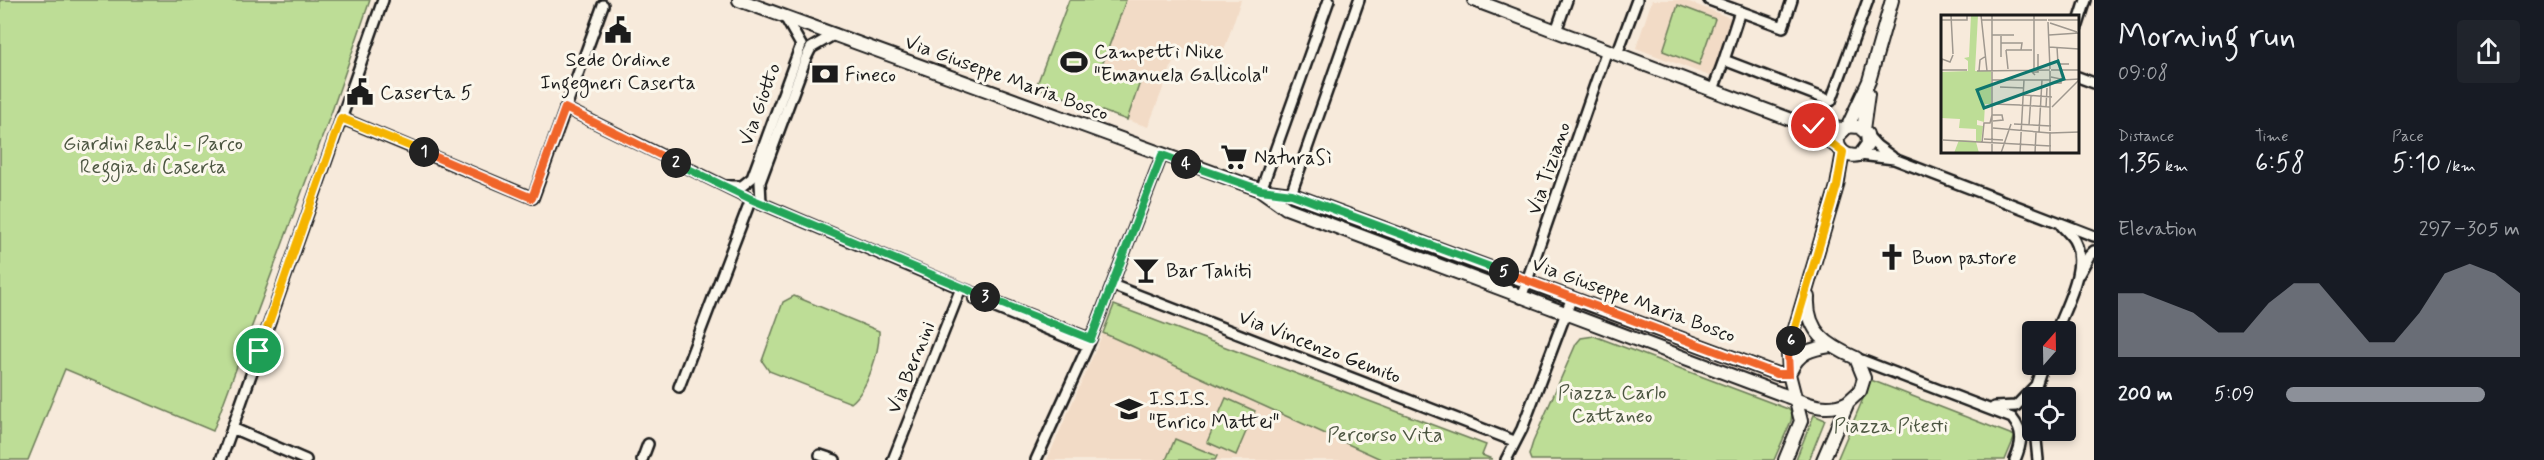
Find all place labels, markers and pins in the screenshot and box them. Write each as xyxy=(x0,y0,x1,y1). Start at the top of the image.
public building icon: Sede Ordine Ingegneri Caserta xyxy=(603,15,633,45)
place label: Campetti Nike "Emanuela Gallicola" xyxy=(1094,39,1268,89)
place label: Sede Ordine Ingegneri Caserta xyxy=(540,47,696,99)
sports icon: Campetti Nike "Emanuela Gallicola" xyxy=(1059,47,1089,77)
bank icon: Fineco xyxy=(810,59,840,89)
place label: Fineco xyxy=(845,62,896,89)
public building icon: Caserta 5 xyxy=(345,77,375,107)
place label: Caserta 5 xyxy=(380,80,473,107)
pin xyxy=(1788,100,1839,151)
pin: 1 xyxy=(409,137,439,167)
supermarket icon: NaturaSì xyxy=(1219,142,1249,172)
place label: NaturaSì xyxy=(1254,145,1332,172)
pin: 2 xyxy=(661,148,691,178)
pin: 4 xyxy=(1171,149,1201,179)
church icon: Buon pastore xyxy=(1877,242,1907,272)
place label: Buon pastore xyxy=(1912,245,2017,272)
bar icon: Bar Tahiti xyxy=(1131,255,1161,285)
pin: 5 xyxy=(1489,257,1519,287)
place label: Bar Tahiti xyxy=(1166,258,1251,285)
pin: 3 xyxy=(970,282,1000,312)
pin xyxy=(233,325,284,376)
pin: 6 xyxy=(1776,326,1806,356)
place label: I.S.I.S. "Enrico Mattei" xyxy=(1149,386,1279,436)
school or university icon: I.S.I.S. "Enrico Mattei" xyxy=(1114,394,1144,424)

